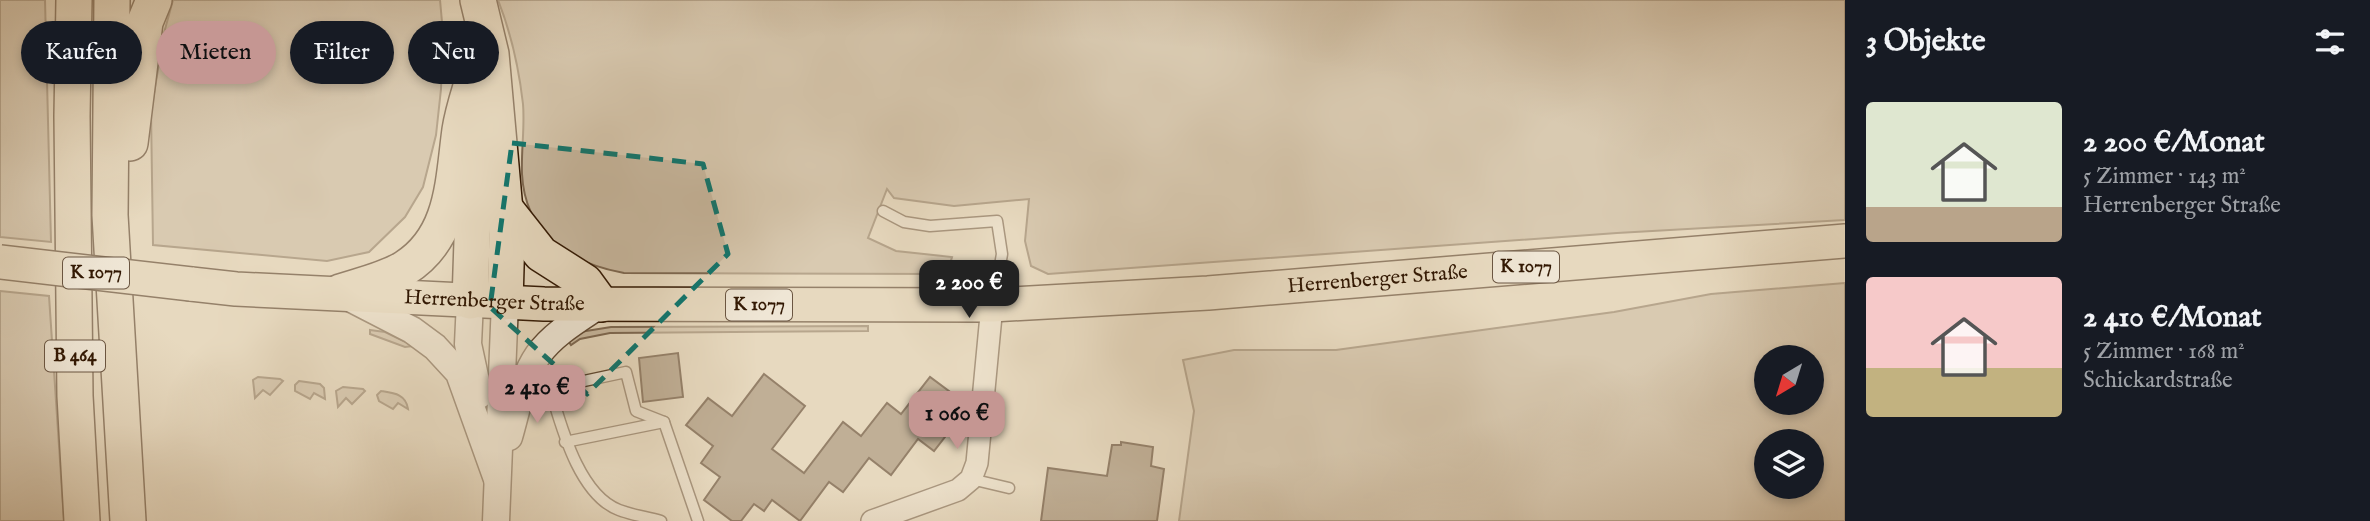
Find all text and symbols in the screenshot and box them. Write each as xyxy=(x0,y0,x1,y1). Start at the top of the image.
chip: Kaufen xyxy=(21,21,142,84)
chip: Mieten xyxy=(156,21,276,84)
chip: Filter xyxy=(290,21,394,84)
chip: Neu xyxy=(408,21,499,84)
text: 3 Objekte xyxy=(1866,23,1986,61)
icon: filters xyxy=(2311,23,2349,61)
text: 2 200 €/Monat xyxy=(2083,124,2265,162)
icon: home xyxy=(1922,130,2006,214)
text: 5 Zimmer · 143 m² xyxy=(2083,162,2246,191)
text: Herrenberger Straße xyxy=(2083,191,2281,220)
road number: K 1077 xyxy=(1493,252,1559,282)
road number: K 1077 xyxy=(63,258,129,288)
street label: Herrenberger Straße xyxy=(1286,258,1469,300)
pin: 2 200 € xyxy=(904,260,1034,320)
text: 2 200 € xyxy=(935,268,1003,297)
street label: Herrenberger Straße xyxy=(403,284,585,318)
road number: K 1077 xyxy=(726,290,792,320)
text: 2 410 €/Monat xyxy=(2083,299,2262,337)
icon: home xyxy=(1922,305,2006,389)
text: 5 Zimmer · 168 m² xyxy=(2083,337,2245,366)
road number: B 464 xyxy=(45,340,105,372)
north arrow xyxy=(1754,345,1824,415)
map controls xyxy=(1754,345,1824,499)
pin: 2 410 € xyxy=(472,366,602,425)
text: Schickardstraße xyxy=(2083,366,2233,395)
text: 2 410 € xyxy=(504,373,570,402)
pin: 1 060 € xyxy=(892,392,1022,451)
text: 1 060 € xyxy=(925,399,989,428)
button: layers xyxy=(1754,429,1824,499)

